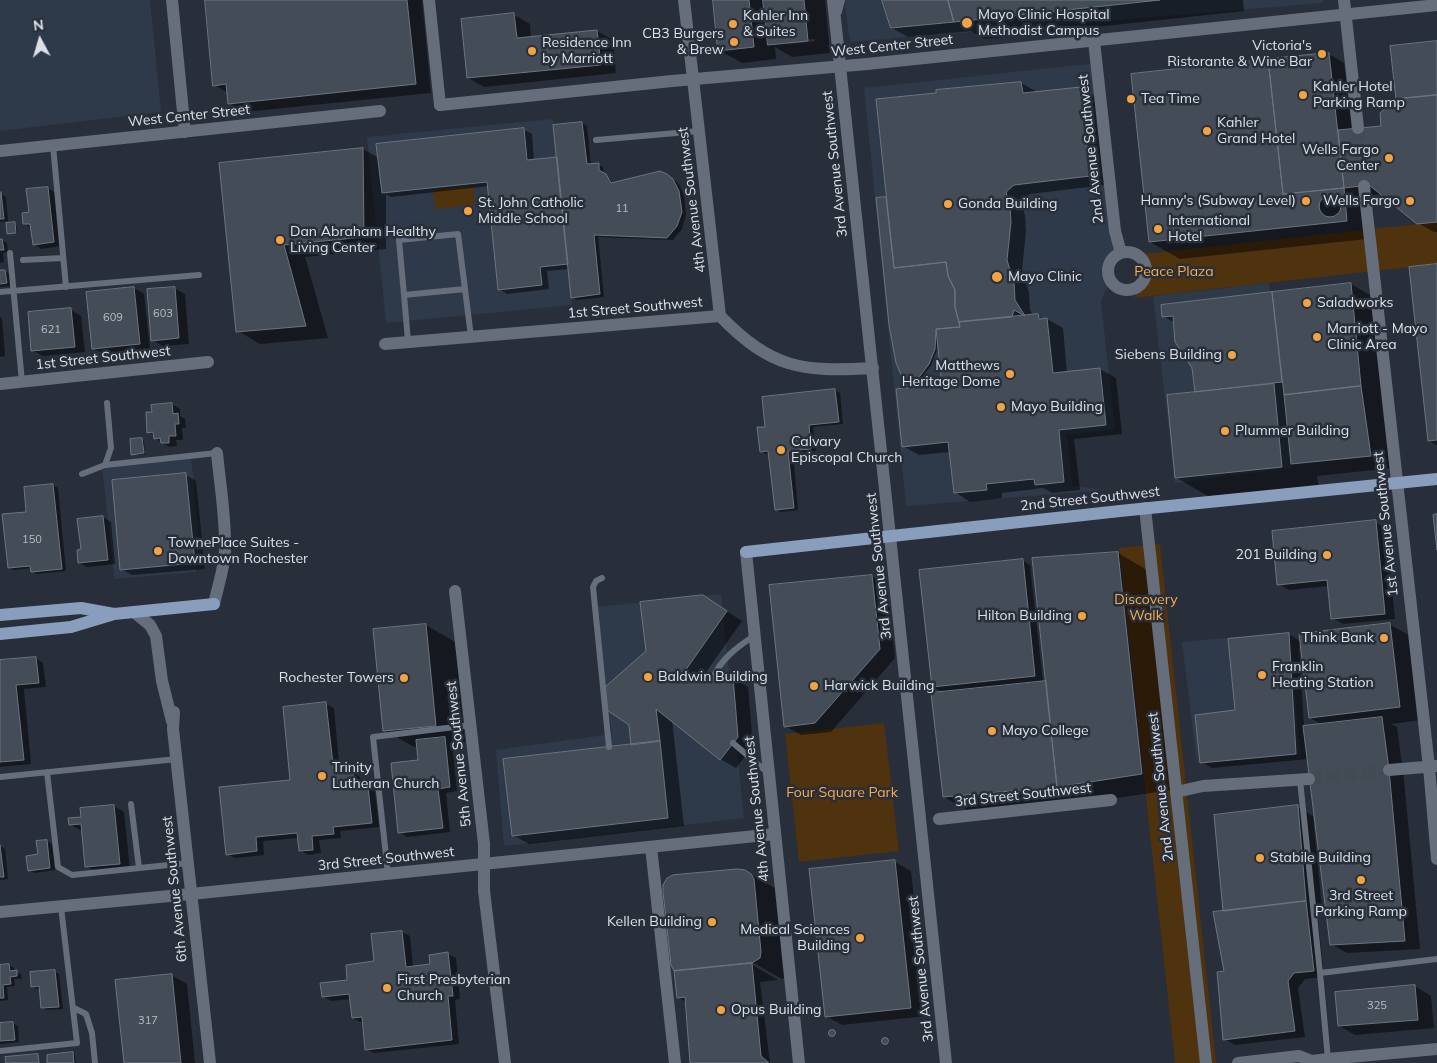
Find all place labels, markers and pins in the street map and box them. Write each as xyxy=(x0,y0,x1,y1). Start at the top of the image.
place label: Mayo Clinic Hospital Methodist Campus xyxy=(978,7,1110,40)
place label: Kahler Inn & Suites xyxy=(743,8,808,40)
marker: Mayo Clinic Hospital Methodist Campus xyxy=(960,16,974,30)
marker: Kahler Inn & Suites xyxy=(727,18,739,30)
place label: CB3 Burgers & Brew xyxy=(642,26,724,58)
place label: Residence Inn by Marriott xyxy=(542,35,632,68)
marker: CB3 Burgers & Brew xyxy=(728,36,740,48)
place label: Victoria's Ristorante & Wine Bar xyxy=(1167,38,1312,70)
marker: Residence Inn by Marriott xyxy=(526,45,538,57)
marker: Victoria's Ristorante & Wine Bar xyxy=(1316,48,1328,60)
place label: Kahler Hotel Parking Ramp xyxy=(1313,79,1405,111)
marker: Kahler Hotel Parking Ramp xyxy=(1297,89,1309,101)
place label: Tea Time xyxy=(1141,91,1200,107)
marker: Tea Time xyxy=(1125,93,1137,105)
place label: Kahler Grand Hotel xyxy=(1217,115,1295,148)
marker: Kahler Grand Hotel xyxy=(1201,125,1213,137)
place label: Wells Fargo Center xyxy=(1302,142,1379,174)
marker: Wells Fargo Center xyxy=(1383,152,1395,164)
place label: Hanny's (Subway Level) xyxy=(1141,193,1296,209)
place label: Wells Fargo xyxy=(1323,193,1400,209)
place label: St. John Catholic Middle School xyxy=(478,195,584,228)
marker: Hanny's (Subway Level) xyxy=(1300,195,1312,207)
marker: Wells Fargo xyxy=(1404,195,1416,207)
place label: Gonda Building xyxy=(958,196,1058,212)
marker: Gonda Building xyxy=(942,198,954,210)
marker: St. John Catholic Middle School xyxy=(462,205,474,217)
place label: International Hotel xyxy=(1168,213,1250,246)
marker: International Hotel xyxy=(1152,223,1164,235)
place label: Dan Abraham Healthy Living Center xyxy=(290,224,436,256)
marker: Dan Abraham Healthy Living Center xyxy=(274,234,286,246)
place label: Mayo Clinic xyxy=(1008,269,1082,285)
marker: Mayo Clinic xyxy=(990,270,1004,284)
place label: Saladworks xyxy=(1317,295,1393,311)
marker: Saladworks xyxy=(1301,297,1313,309)
place label: Marriott - Mayo Clinic Area xyxy=(1327,321,1427,354)
marker: Marriott - Mayo Clinic Area xyxy=(1311,331,1323,343)
place label: Siebens Building xyxy=(1115,347,1222,363)
marker: Siebens Building xyxy=(1226,349,1238,361)
place label: Matthews Heritage Dome xyxy=(902,358,1000,391)
marker: Matthews Heritage Dome xyxy=(1004,368,1016,380)
place label: Mayo Building xyxy=(1011,399,1103,415)
marker: Mayo Building xyxy=(995,401,1007,413)
place label: Plummer Building xyxy=(1235,423,1349,439)
marker: Plummer Building xyxy=(1219,425,1231,437)
place label: Calvary Episcopal Church xyxy=(791,434,902,467)
marker: Calvary Episcopal Church xyxy=(775,444,787,456)
place label: TownePlace Suites - Downtown Rochester xyxy=(168,535,308,568)
marker: TownePlace Suites - Downtown Rochester xyxy=(152,545,164,557)
place label: 201 Building xyxy=(1236,547,1317,563)
marker: 201 Building xyxy=(1321,549,1333,561)
place label: Hilton Building xyxy=(977,608,1072,624)
marker: Hilton Building xyxy=(1076,610,1088,622)
place label: Think Bank xyxy=(1302,630,1374,646)
marker: Think Bank xyxy=(1378,632,1390,644)
place label: Franklin Heating Station xyxy=(1272,659,1374,692)
place label: Baldwin Building xyxy=(658,669,768,685)
marker: Franklin Heating Station xyxy=(1256,669,1268,681)
place label: Rochester Towers xyxy=(279,670,394,686)
marker: Baldwin Building xyxy=(642,671,654,683)
marker: Rochester Towers xyxy=(398,672,410,684)
place label: Harwick Building xyxy=(824,678,935,694)
marker: Harwick Building xyxy=(808,680,820,692)
place label: Mayo College xyxy=(1002,723,1089,739)
marker: Mayo College xyxy=(986,725,998,737)
place label: Trinity Lutheran Church xyxy=(332,760,440,792)
marker: Trinity Lutheran Church xyxy=(316,770,328,782)
place label: Stabile Building xyxy=(1270,850,1371,866)
marker: Stabile Building xyxy=(1254,852,1266,864)
marker: 3rd Street Parking Ramp xyxy=(1355,874,1367,886)
place label: 3rd Street Parking Ramp xyxy=(1315,888,1407,920)
place label: Kellen Building xyxy=(607,914,702,930)
marker: Kellen Building xyxy=(706,916,718,928)
place label: Medical Sciences Building xyxy=(740,922,850,954)
marker: Medical Sciences Building xyxy=(854,932,866,944)
place label: First Presbyterian Church xyxy=(397,972,510,1004)
marker: First Presbyterian Church xyxy=(381,982,393,994)
place label: Opus Building xyxy=(731,1002,822,1018)
marker: Opus Building xyxy=(715,1004,727,1016)

